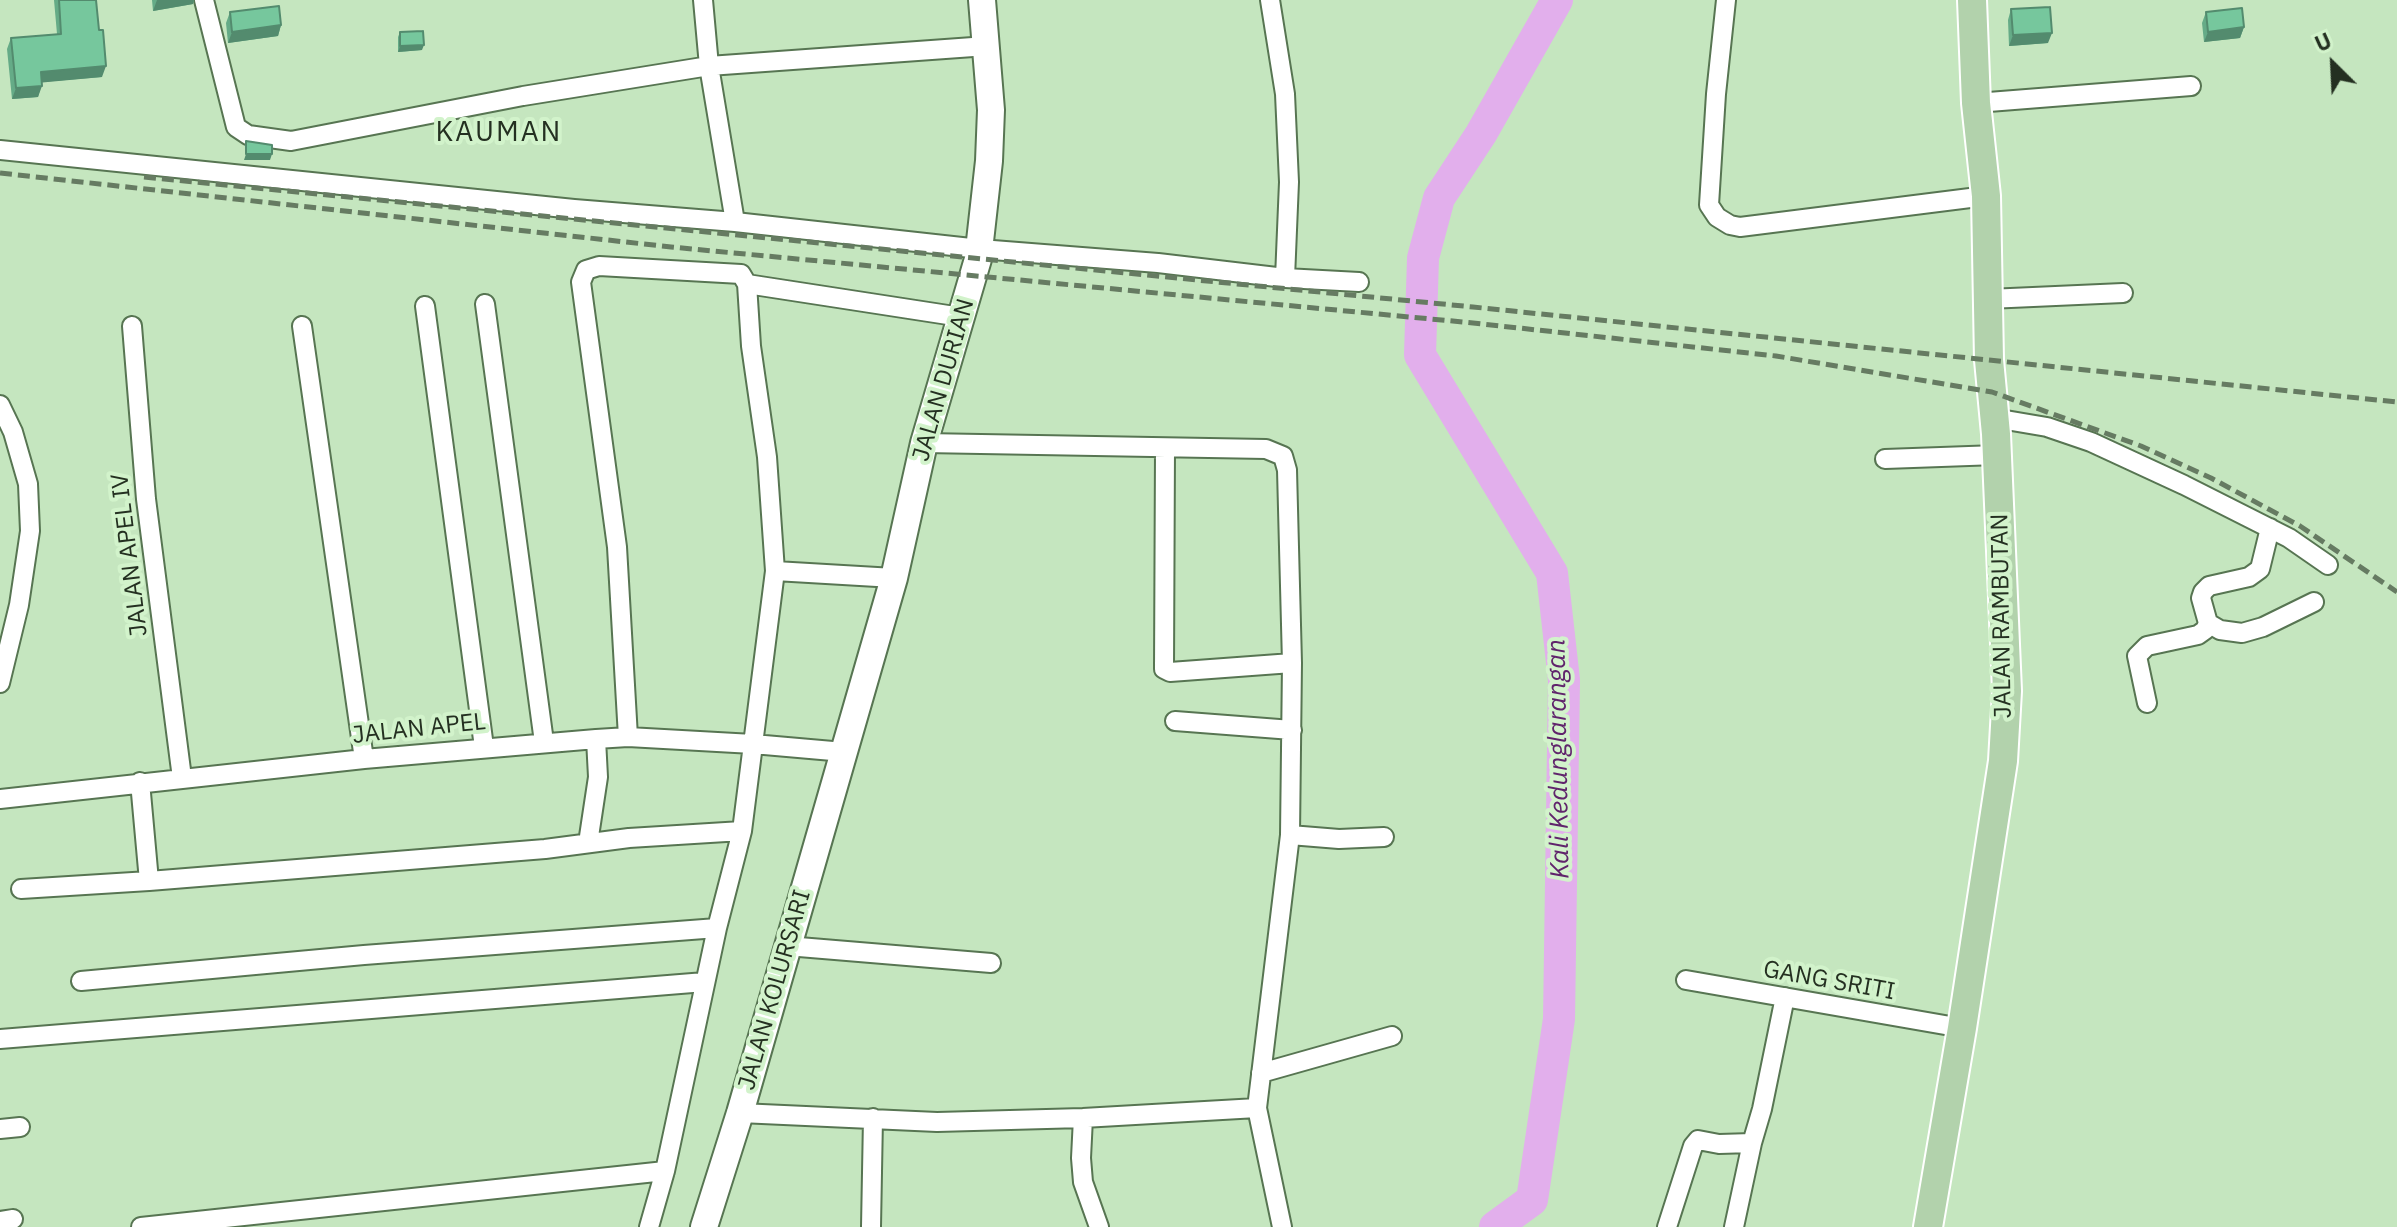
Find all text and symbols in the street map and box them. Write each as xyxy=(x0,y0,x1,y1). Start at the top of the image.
north arrow xyxy=(2293,24,2373,104)
text: U xyxy=(2310,25,2336,58)
district label: KAUMAN xyxy=(436,116,562,150)
street label: JALAN DURIAN xyxy=(907,295,981,465)
street label: JALAN APEL IV xyxy=(106,472,154,638)
street label: JALAN RAMBUTAN xyxy=(1986,513,2018,719)
water label: Kali Kedunglarangan xyxy=(1541,639,1577,879)
street label: JALAN APEL xyxy=(351,708,487,750)
street label: JALAN KOLURSARI xyxy=(733,887,817,1093)
street label: GANG SRITI xyxy=(1761,955,1897,1007)

